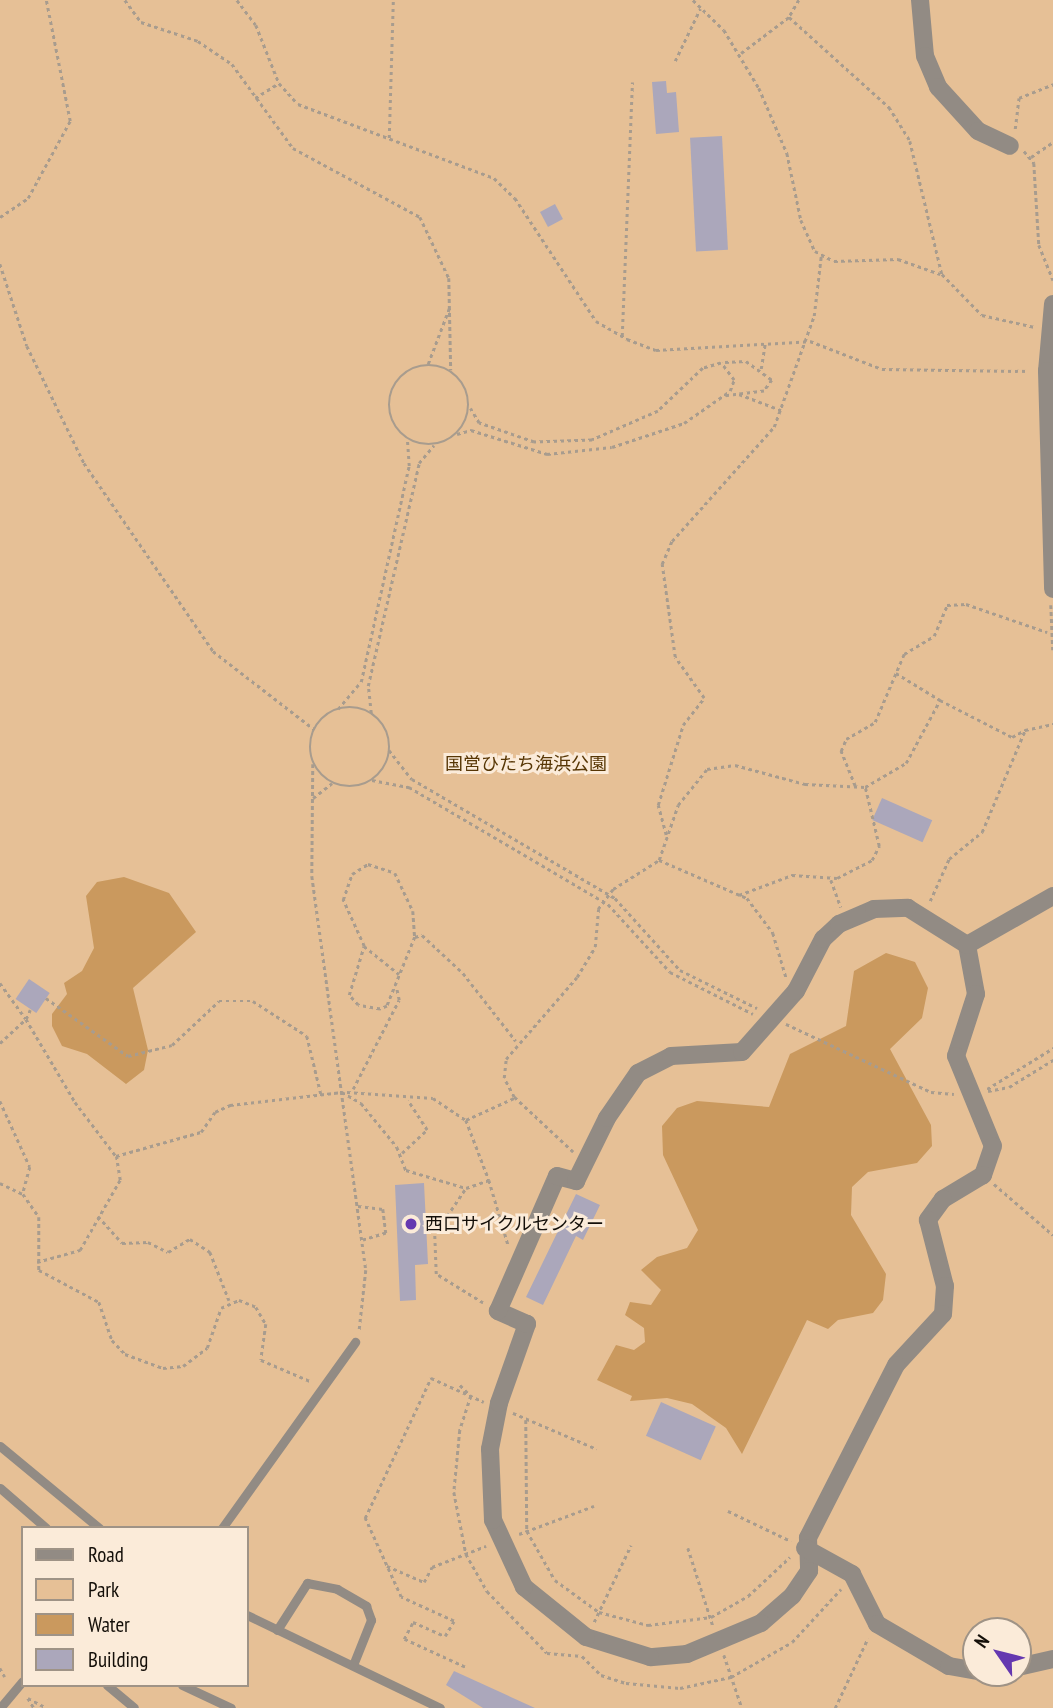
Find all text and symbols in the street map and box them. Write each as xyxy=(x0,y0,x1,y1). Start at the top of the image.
park label: 国営ひたち海浜公園 xyxy=(445,753,607,775)
place label: 西口サイクルセンター xyxy=(425,1213,605,1235)
marker: 西口サイクルセンター xyxy=(403,1216,419,1232)
legend xyxy=(21,1526,248,1687)
text: Road xyxy=(88,1541,124,1568)
text: Park xyxy=(88,1576,119,1603)
text: Water xyxy=(88,1611,130,1638)
north arrow xyxy=(962,1617,1032,1687)
text: N xyxy=(969,1630,994,1652)
text: Building xyxy=(88,1646,148,1673)

